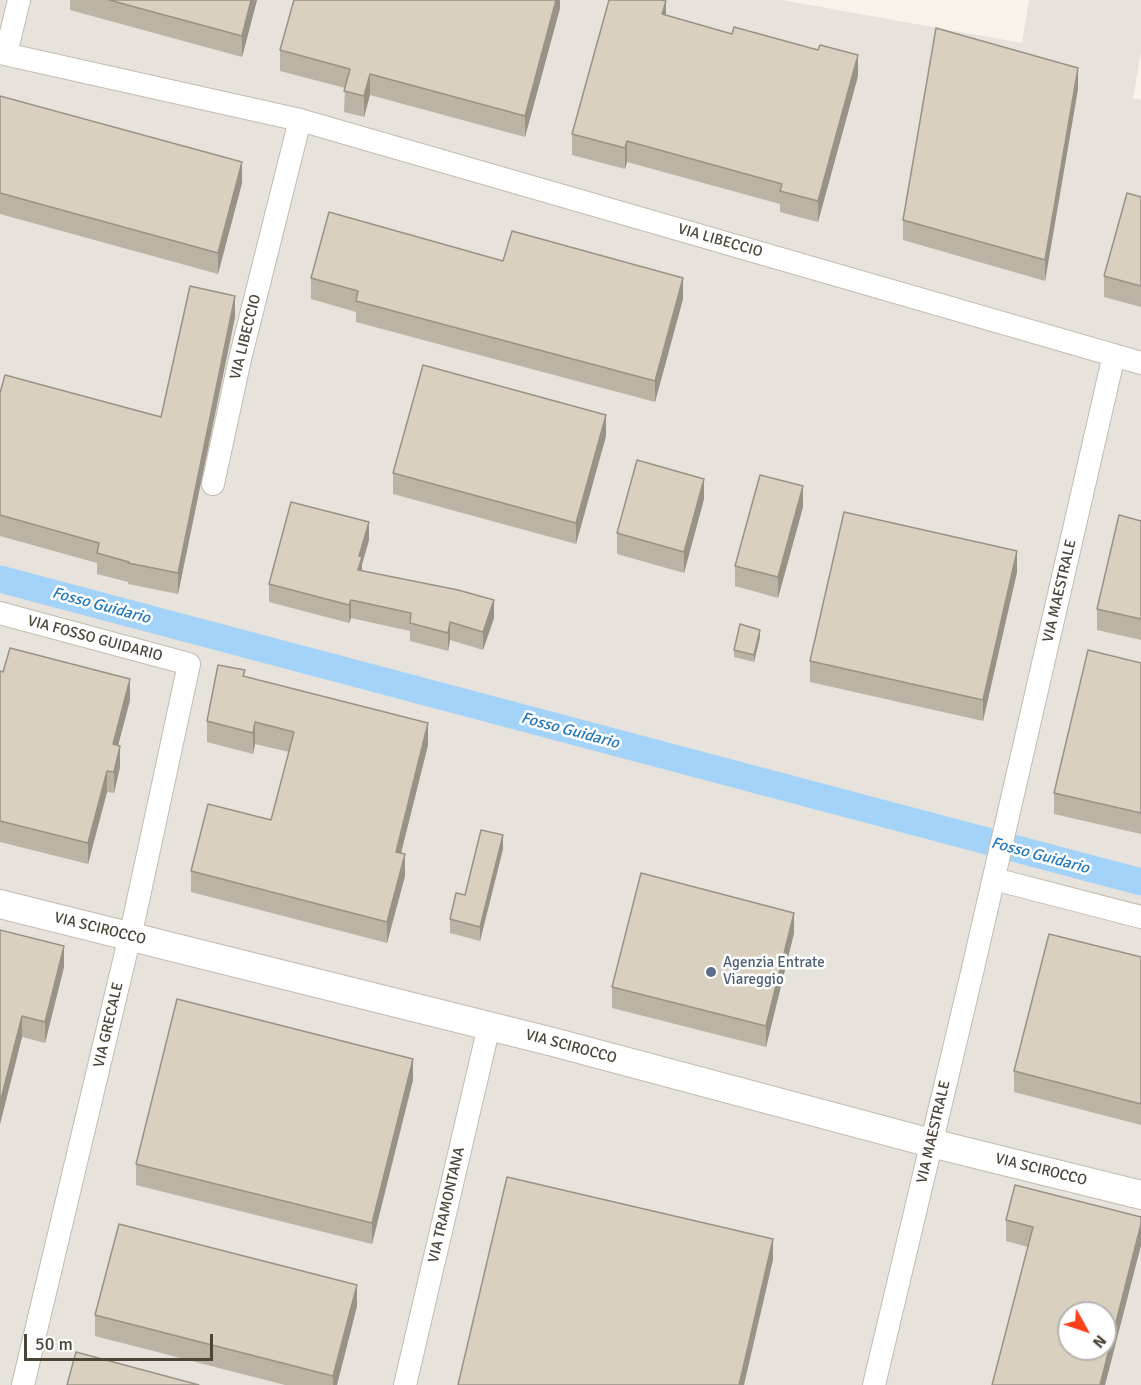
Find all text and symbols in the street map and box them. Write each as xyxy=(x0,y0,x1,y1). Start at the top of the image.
street label: VIA LIBECCIO xyxy=(676,220,764,262)
street label: VIA LIBECCIO xyxy=(227,292,265,382)
street label: VIA MAESTRALE xyxy=(1039,538,1081,644)
water label: Fosso Guidario xyxy=(50,584,152,628)
street label: VIA FOSSO GUIDARIO xyxy=(26,612,164,666)
water label: Fosso Guidario xyxy=(519,709,621,753)
water label: Fosso Guidario xyxy=(989,834,1091,878)
street label: VIA SCIROCCO xyxy=(52,909,148,949)
place label: Agenzia Entrate Viareggio xyxy=(723,954,825,989)
marker: Agenzia Entrate Viareggio xyxy=(704,965,718,979)
street label: VIA GRECALE xyxy=(90,981,128,1069)
street label: VIA SCIROCCO xyxy=(523,1026,619,1068)
street label: VIA MAESTRALE xyxy=(913,1079,955,1185)
street label: VIA TRAMONTANA xyxy=(425,1145,469,1265)
street label: VIA SCIROCCO xyxy=(993,1150,1089,1190)
north arrow xyxy=(1057,1301,1117,1361)
scale bar xyxy=(27,1322,216,1360)
text: N xyxy=(1088,1331,1111,1352)
text: 50 m xyxy=(35,1333,73,1355)

